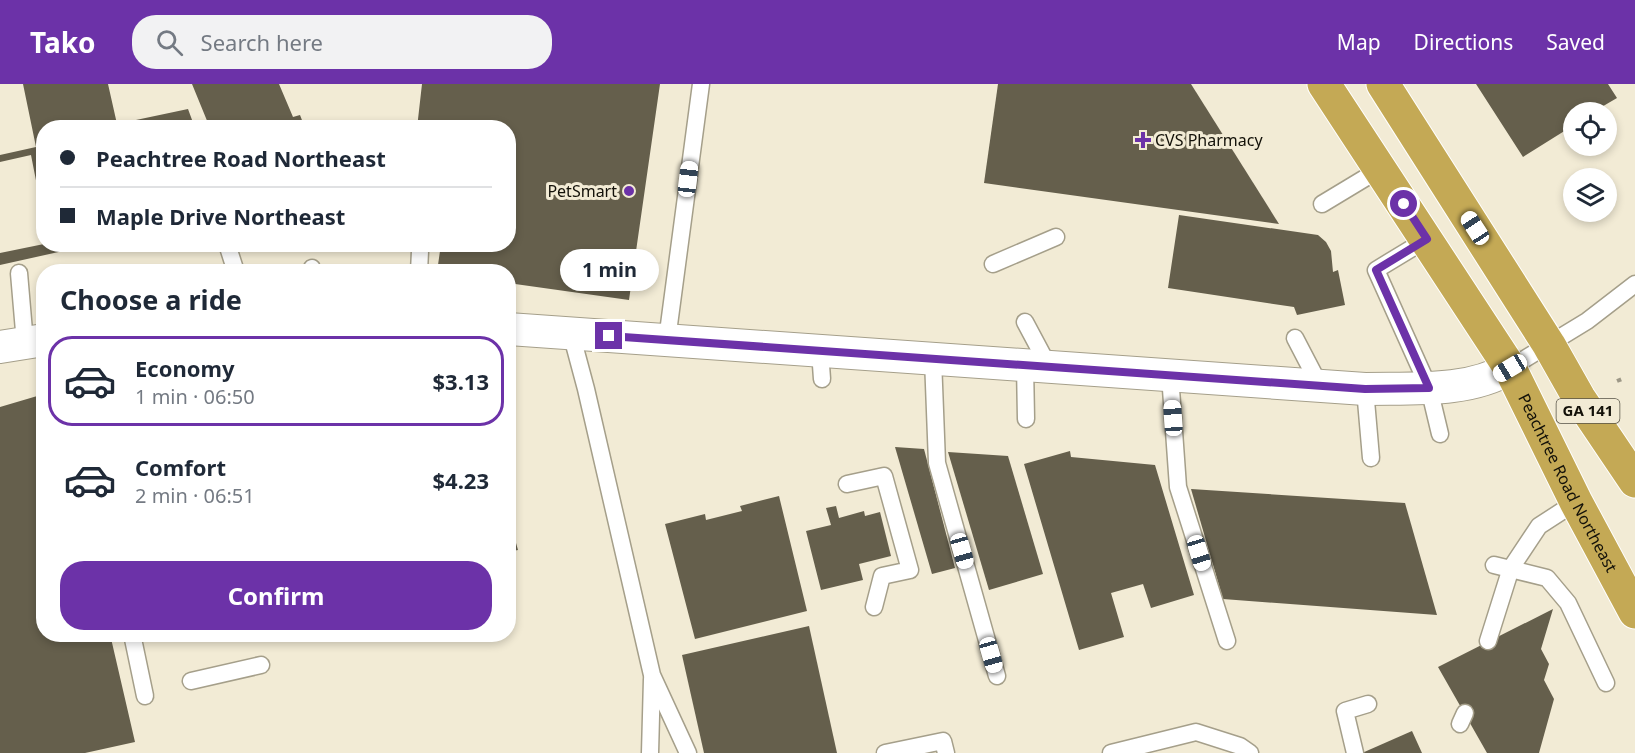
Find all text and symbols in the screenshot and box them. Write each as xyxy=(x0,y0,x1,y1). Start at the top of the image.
search box xyxy=(132,15,552,69)
text: Tako xyxy=(30,23,96,61)
icon: search xyxy=(153,26,186,59)
text: Search here xyxy=(201,27,323,57)
text: Map xyxy=(1337,28,1381,56)
text: Directions xyxy=(1414,28,1513,56)
text: Saved xyxy=(1546,28,1605,56)
map controls xyxy=(1563,102,1617,222)
button: locate xyxy=(1563,102,1617,156)
place label: CVS Pharmacy xyxy=(1155,129,1263,151)
marker: CVS Pharmacy xyxy=(1136,133,1150,147)
text: Peachtree Road Northeast xyxy=(96,143,386,173)
car xyxy=(677,160,699,198)
button: layers xyxy=(1563,168,1617,222)
place label: PetSmart xyxy=(547,180,617,202)
marker: PetSmart xyxy=(622,184,636,198)
route start xyxy=(1390,190,1417,217)
text: Maple Drive Northeast xyxy=(96,201,345,231)
car xyxy=(1458,208,1492,248)
callout: 1 min xyxy=(560,249,658,291)
text: 1 min xyxy=(582,256,637,283)
text: Choose a ride xyxy=(60,281,242,318)
route end xyxy=(595,322,622,349)
car xyxy=(1490,351,1530,385)
text: Economy xyxy=(135,353,234,383)
icon: car xyxy=(63,354,117,408)
text: $3.13 xyxy=(432,366,489,396)
text: 1 min · 06:50 xyxy=(135,383,255,410)
street label: Peachtree Road Northeast xyxy=(1513,390,1623,576)
car xyxy=(1163,399,1183,437)
road number: GA 141 xyxy=(1556,399,1620,423)
text: Comfort xyxy=(135,452,226,482)
icon: car xyxy=(63,453,117,507)
text: $4.23 xyxy=(432,465,489,495)
text: 2 min · 06:51 xyxy=(135,482,255,509)
car xyxy=(948,531,976,571)
car xyxy=(1185,533,1213,573)
button: Confirm xyxy=(60,561,492,630)
car xyxy=(977,635,1005,675)

